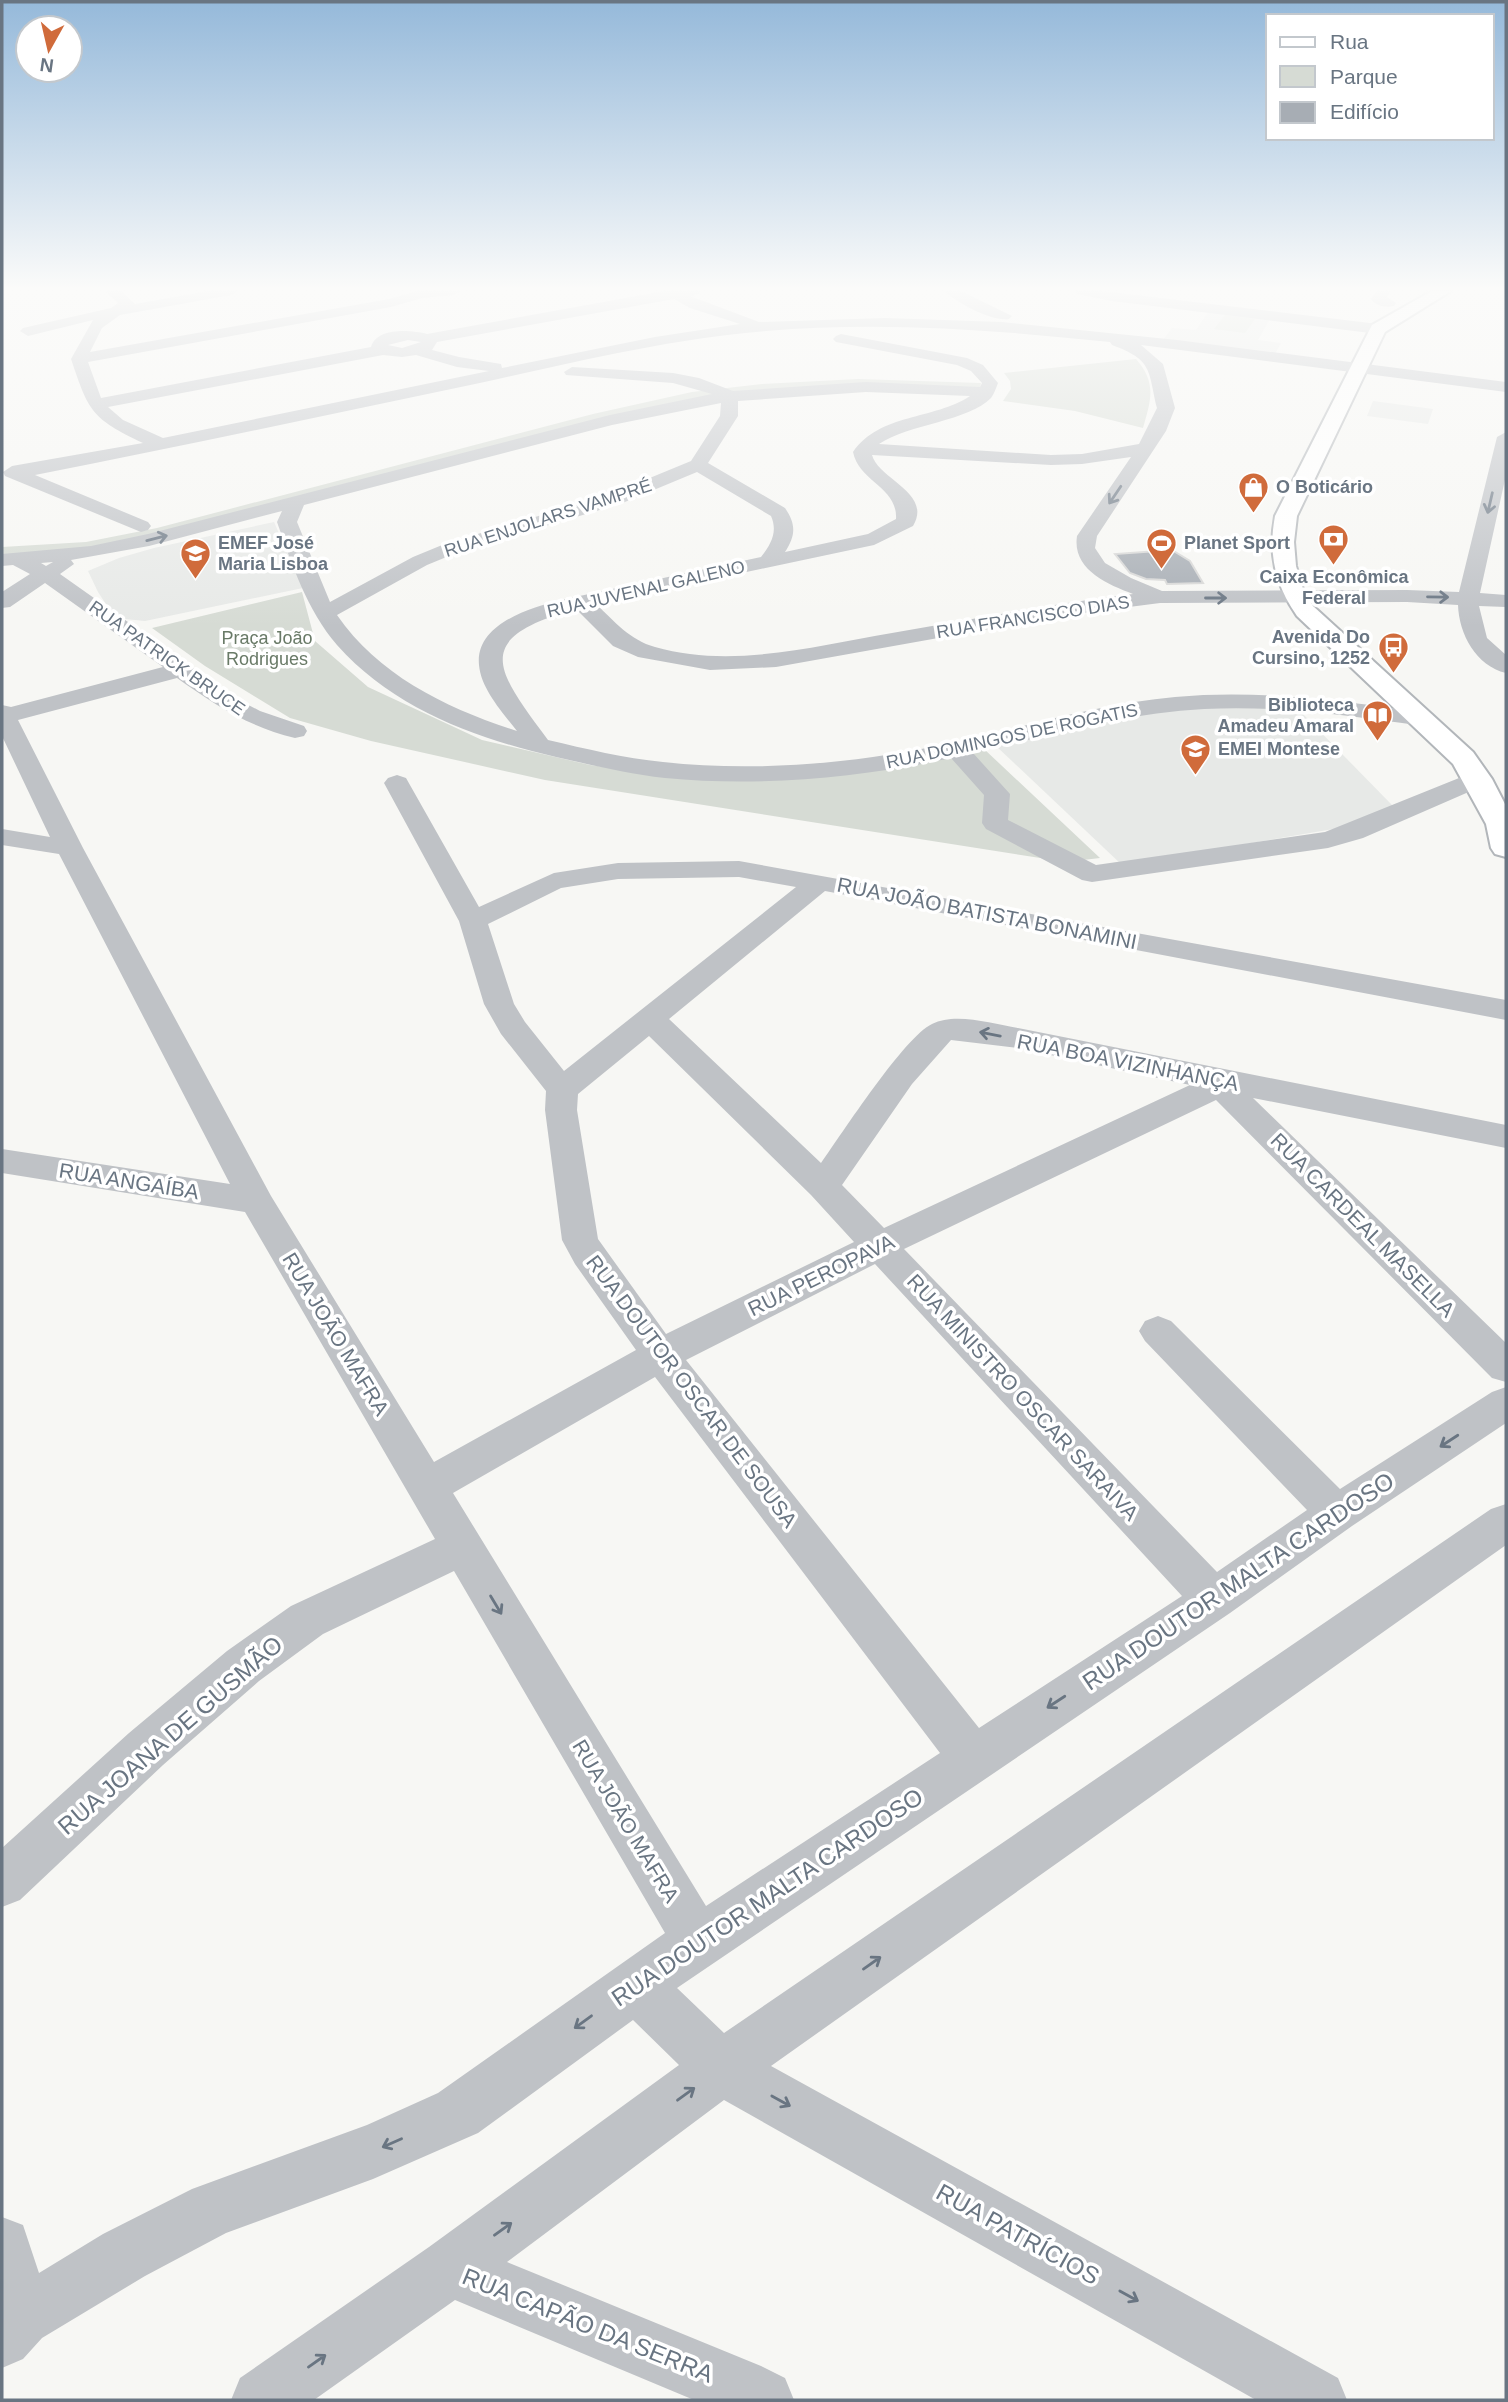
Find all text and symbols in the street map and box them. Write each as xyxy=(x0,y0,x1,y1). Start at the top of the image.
north arrow xyxy=(14,14,84,84)
legend xyxy=(1266,14,1494,140)
text: Rua xyxy=(1330,30,1369,53)
text: N xyxy=(38,54,55,77)
text: Parque xyxy=(1330,65,1398,88)
text: Edifício xyxy=(1330,100,1399,123)
shop icon: O Boticário xyxy=(1236,470,1270,514)
street label: RUA ENJOLARS VAMPRÉ xyxy=(442,475,654,561)
place label: O Boticário xyxy=(1276,477,1373,497)
one-way arrow xyxy=(1108,485,1122,504)
one-way arrow xyxy=(1483,491,1497,514)
bank icon: Caixa Econômica Federal xyxy=(1317,522,1351,566)
sports icon: Planet Sport xyxy=(1144,526,1178,570)
one-way arrow xyxy=(146,531,168,544)
place label: EMEF José Maria Lisboa xyxy=(218,533,329,574)
place label: Planet Sport xyxy=(1184,533,1290,553)
school or university icon: EMEF José Maria Lisboa xyxy=(178,536,212,580)
street label: RUA JUVENAL GALENO xyxy=(545,556,747,622)
place label: Caixa Econômica Federal xyxy=(1259,567,1410,608)
one-way arrow xyxy=(1426,590,1449,604)
one-way arrow xyxy=(1205,591,1228,605)
street label: RUA FRANCISCO DIAS xyxy=(935,592,1131,642)
street label: RUA PATRICK BRUCE xyxy=(85,597,249,719)
place label: Avenida Do Cursino, 1252 xyxy=(1252,627,1370,668)
park label: Praça João Rodrigues xyxy=(221,628,313,669)
bus stop icon: Avenida Do Cursino, 1252 xyxy=(1376,630,1410,674)
place label: Biblioteca Amadeu Amaral xyxy=(1218,695,1355,736)
library icon: Biblioteca Amadeu Amaral xyxy=(1360,698,1394,742)
street label: RUA DOMINGOS DE ROGATIS xyxy=(884,700,1140,772)
school or university icon: EMEI Montese xyxy=(1178,732,1212,776)
place label: EMEI Montese xyxy=(1218,739,1340,759)
street label: RUA JOÃO BATISTA BONAMINI xyxy=(835,873,1139,953)
one-way arrow xyxy=(979,1027,1002,1040)
street label: RUA BOA VIZINHANÇA xyxy=(1015,1029,1241,1095)
street label: RUA CARDEAL MASELLA xyxy=(1266,1128,1460,1322)
street label: RUA ANGAÍBA xyxy=(57,1159,201,1203)
street label: RUA PEROPAVA xyxy=(744,1230,898,1320)
street label: RUA JOÃO MAFRA xyxy=(278,1249,394,1419)
street label: RUA DOUTOR OSCAR DE SOUSA xyxy=(582,1251,802,1531)
street label: RUA MINISTRO OSCAR SARAIVA xyxy=(903,1269,1143,1525)
one-way arrow xyxy=(1440,1433,1459,1448)
street label: RUA DOUTOR MALTA CARDOSO xyxy=(1077,1467,1399,1695)
one-way arrow xyxy=(490,1595,504,1615)
street label: RUA JOANA DE GUSMÃO xyxy=(52,1630,288,1840)
one-way arrow xyxy=(1047,1695,1066,1710)
street label: RUA JOÃO MAFRA xyxy=(568,1736,684,1906)
street label: RUA DOUTOR MALTA CARDOSO xyxy=(606,1783,928,2011)
one-way arrow xyxy=(862,1956,881,1970)
one-way arrow xyxy=(574,2015,593,2029)
one-way arrow xyxy=(676,2086,695,2101)
one-way arrow xyxy=(770,2094,790,2108)
one-way arrow xyxy=(381,2137,403,2150)
street label: RUA PATRÍCIOS xyxy=(932,2178,1104,2290)
one-way arrow xyxy=(493,2221,511,2236)
street label: RUA CAPÃO DA SERRA xyxy=(459,2262,717,2388)
one-way arrow xyxy=(1118,2290,1139,2303)
one-way arrow xyxy=(307,2354,326,2368)

